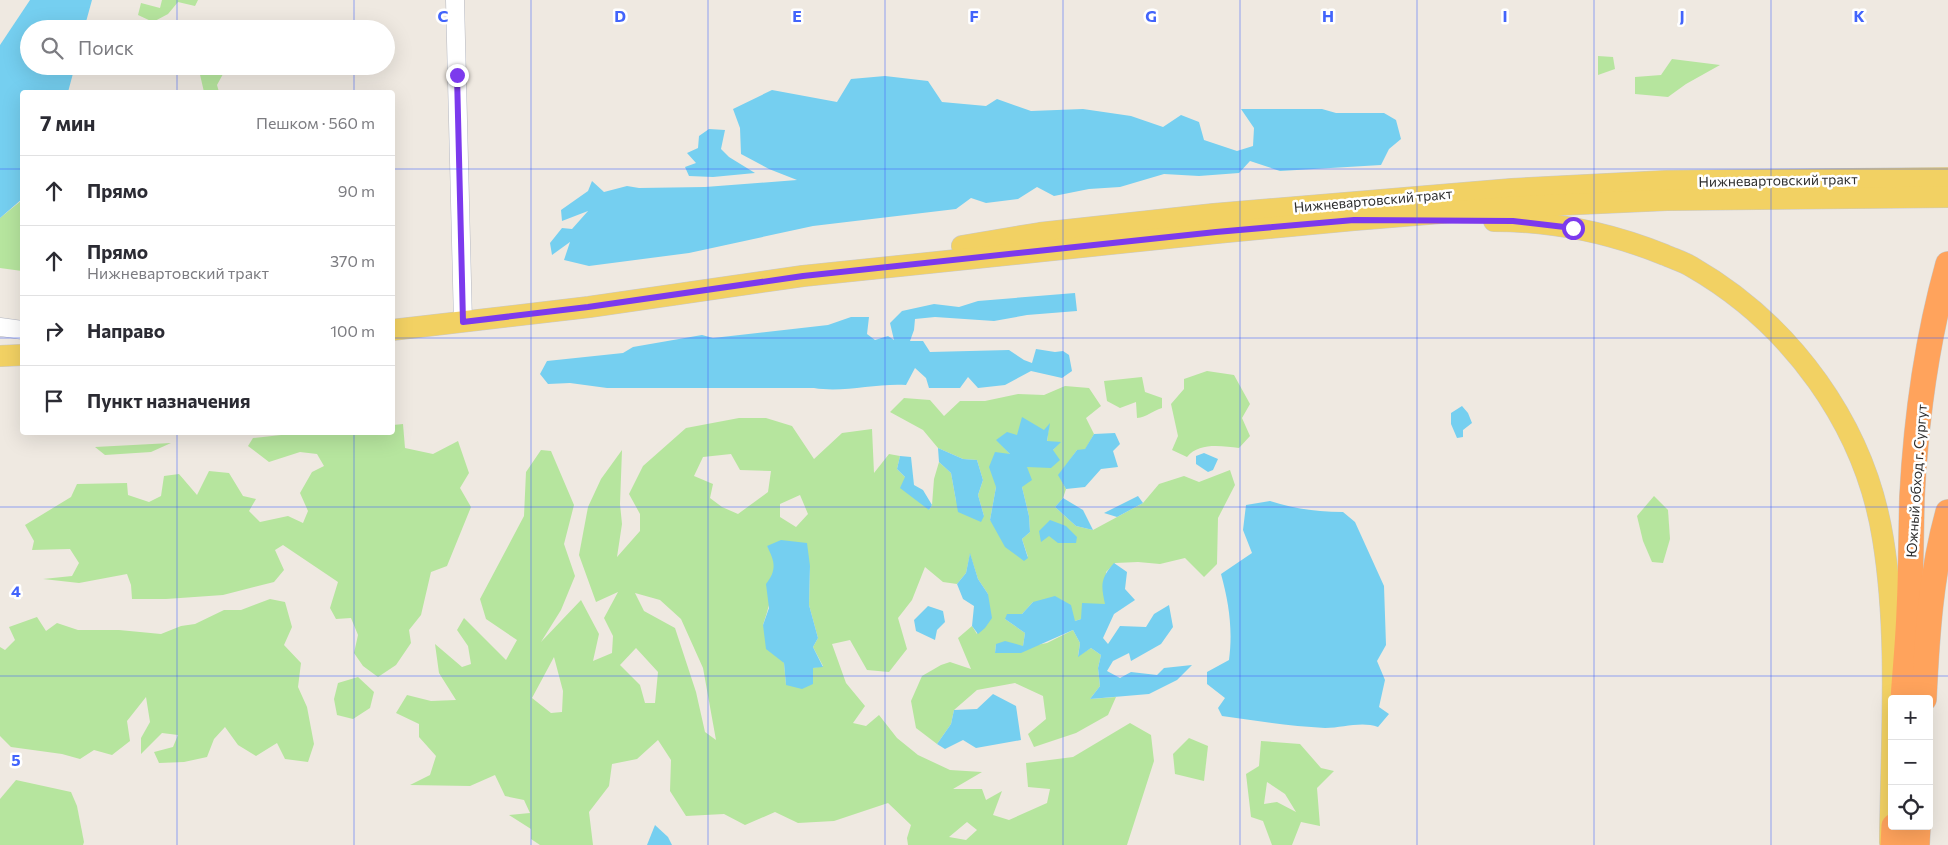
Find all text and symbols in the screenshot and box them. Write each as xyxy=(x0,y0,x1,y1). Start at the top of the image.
text: C xyxy=(438,6,449,25)
text: D xyxy=(614,6,626,25)
text: E xyxy=(792,6,802,25)
text: F xyxy=(969,6,979,25)
text: G xyxy=(1145,6,1157,25)
text: H xyxy=(1322,6,1334,25)
text: I xyxy=(1502,6,1508,25)
text: J xyxy=(1679,6,1685,25)
text: K xyxy=(1853,6,1865,25)
search box xyxy=(20,20,395,75)
icon: search xyxy=(38,34,66,62)
text: Поиск xyxy=(78,36,134,59)
route end xyxy=(446,64,469,87)
text: 7 мин xyxy=(40,110,96,135)
text: Пешком · 560 m xyxy=(256,113,375,132)
street label: Нижневартовский тракт xyxy=(1698,170,1858,190)
icon: ahead xyxy=(40,177,68,205)
text: Прямо xyxy=(87,179,148,202)
text: 90 m xyxy=(338,181,375,200)
street label: Нижневартовский тракт xyxy=(1293,185,1453,215)
route start xyxy=(1562,217,1585,240)
text: Прямо xyxy=(87,240,148,263)
icon: ahead xyxy=(40,247,68,275)
text: 370 m xyxy=(330,251,375,270)
text: Нижневартовский тракт xyxy=(87,263,269,282)
icon: right xyxy=(40,317,68,345)
text: Направо xyxy=(87,319,165,342)
text: 100 m xyxy=(330,321,375,340)
icon: arrive xyxy=(40,387,68,415)
text: Пункт назначения xyxy=(87,389,250,412)
street label: Южный обход г. Сургут xyxy=(1902,403,1930,558)
text: 4 xyxy=(11,581,21,600)
map controls xyxy=(1888,695,1933,830)
button: + xyxy=(1888,695,1933,740)
button: − xyxy=(1888,740,1933,785)
text: 5 xyxy=(11,750,21,769)
button: locate xyxy=(1888,785,1933,830)

